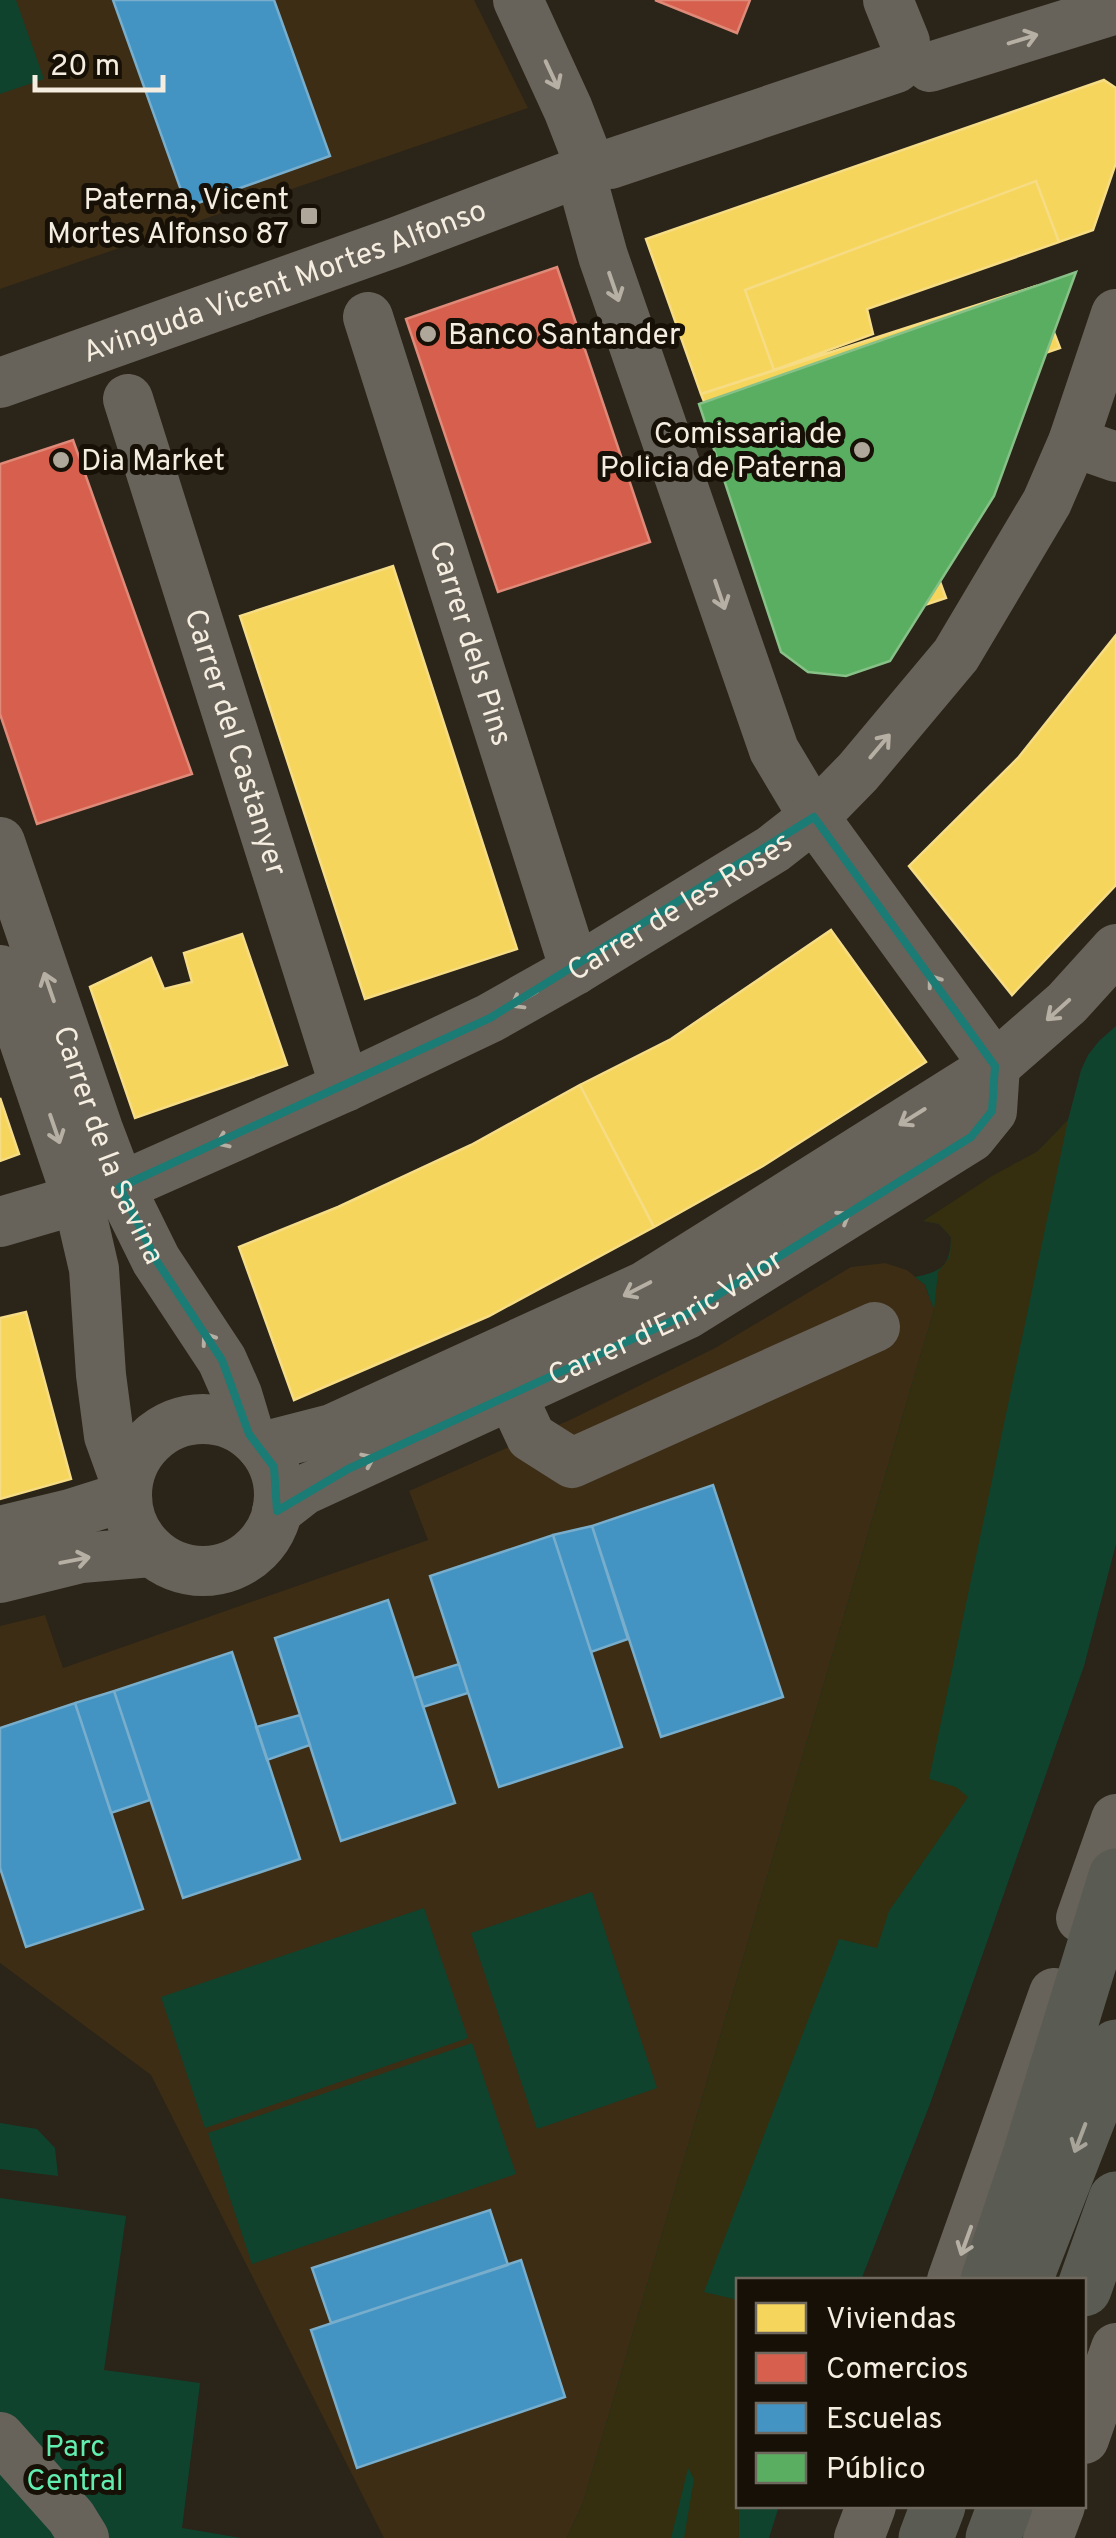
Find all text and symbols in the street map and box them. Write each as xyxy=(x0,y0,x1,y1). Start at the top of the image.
one-way arrow xyxy=(1007,29,1038,47)
scale bar xyxy=(35,30,162,92)
text: 20 m xyxy=(50,49,120,86)
one-way arrow xyxy=(544,59,562,89)
place label: Paterna, Vicent Mortes Alfonso 87 xyxy=(47,183,289,254)
street label: Avinguda Vicent Mortes Alfonso xyxy=(78,193,492,373)
marker: Paterna, Vicent Mortes Alfonso 87 xyxy=(298,205,320,227)
one-way arrow xyxy=(606,271,624,303)
place label: Banco Santander xyxy=(448,318,681,355)
marker: Banco Santander xyxy=(417,323,439,345)
place label: Comissaria de Policia de Paterna xyxy=(600,417,842,488)
marker: Comissaria de Policia de Paterna xyxy=(851,439,873,461)
place label: Dia Market xyxy=(81,444,225,481)
marker: Dia Market xyxy=(50,449,72,471)
street label: Carrer dels Pins xyxy=(419,537,519,751)
one-way arrow xyxy=(712,578,730,609)
street label: Carrer del Castanyer xyxy=(174,605,293,882)
one-way arrow xyxy=(869,733,891,759)
street label: Carrer de les Roses xyxy=(561,825,801,991)
one-way arrow xyxy=(39,972,57,1004)
one-way arrow xyxy=(927,974,948,1001)
one-way arrow xyxy=(510,989,539,1009)
one-way arrow xyxy=(1046,998,1071,1021)
street label: Carrer de la Savina xyxy=(43,1022,171,1271)
one-way arrow xyxy=(899,1106,927,1127)
one-way arrow xyxy=(47,1112,65,1144)
one-way arrow xyxy=(215,1130,246,1148)
one-way arrow xyxy=(822,1210,851,1231)
street label: Carrer d'Enric Valor xyxy=(543,1242,792,1396)
one-way arrow xyxy=(623,1280,652,1299)
one-way arrow xyxy=(202,1331,223,1359)
one-way arrow xyxy=(345,1453,375,1472)
one-way arrow xyxy=(58,1550,90,1569)
one-way arrow xyxy=(1070,2122,1088,2153)
one-way arrow xyxy=(956,2224,974,2255)
legend xyxy=(736,2278,1086,2508)
text: Viviendas xyxy=(826,2302,957,2339)
text: Comercios xyxy=(826,2352,969,2389)
text: Escuelas xyxy=(826,2402,943,2439)
park label: Parc Central xyxy=(26,2430,124,2501)
text: Público xyxy=(826,2452,926,2489)

